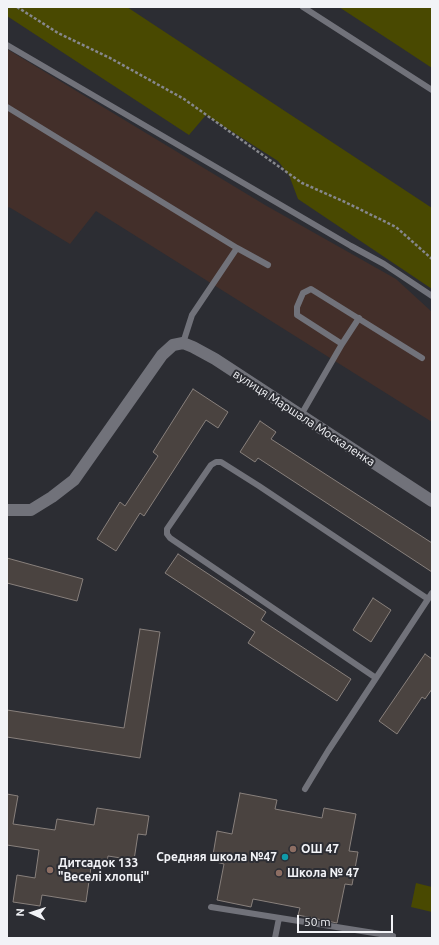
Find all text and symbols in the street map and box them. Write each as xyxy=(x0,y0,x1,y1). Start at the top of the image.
street label: вулиця Маршала Москаленка xyxy=(230,367,378,469)
place label: ОШ 47 xyxy=(301,842,339,856)
marker: ОШ 47 xyxy=(288,844,298,854)
place label: Средняя школа №47 xyxy=(156,850,277,864)
marker: Средняя школа №47 xyxy=(280,852,290,862)
place label: Дитсадок 133 "Веселі хлопці" xyxy=(58,856,149,884)
marker: Дитсадок 133 "Веселі хлопці" xyxy=(45,865,55,875)
place label: Школа № 47 xyxy=(287,866,359,880)
marker: Школа № 47 xyxy=(274,868,284,878)
north arrow xyxy=(12,893,52,933)
scale bar xyxy=(299,907,395,933)
text: N xyxy=(14,908,26,917)
text: 50 m xyxy=(304,915,331,928)

